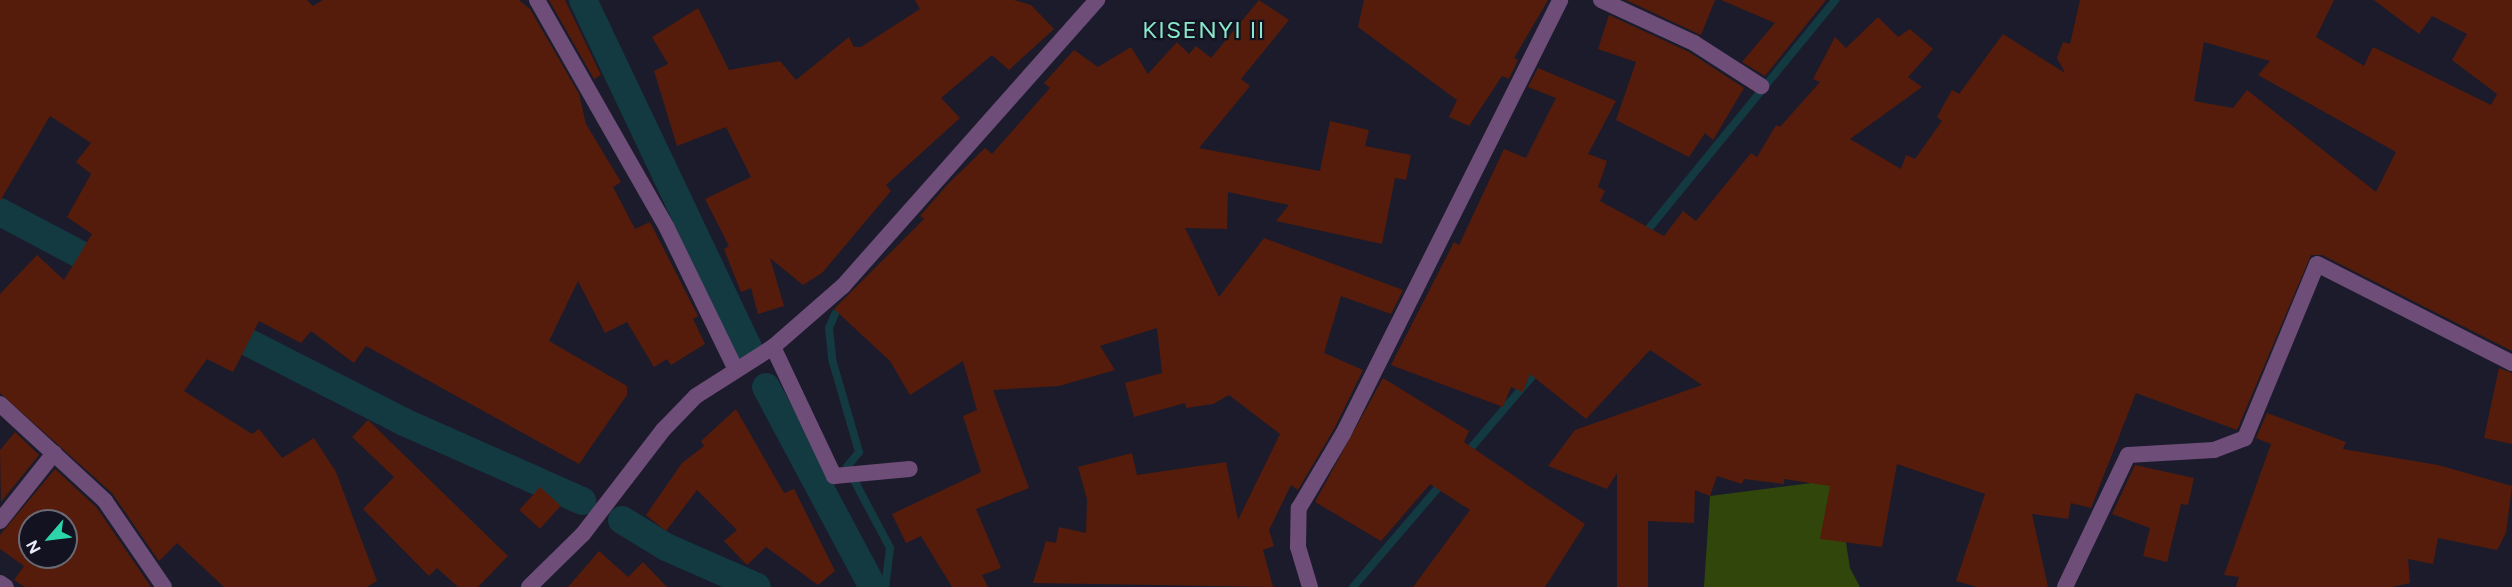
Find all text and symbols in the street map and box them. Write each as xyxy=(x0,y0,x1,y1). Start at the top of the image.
district label: KISENYI II xyxy=(1142,16,1266,44)
north arrow xyxy=(18,509,78,569)
text: N xyxy=(22,537,45,557)

